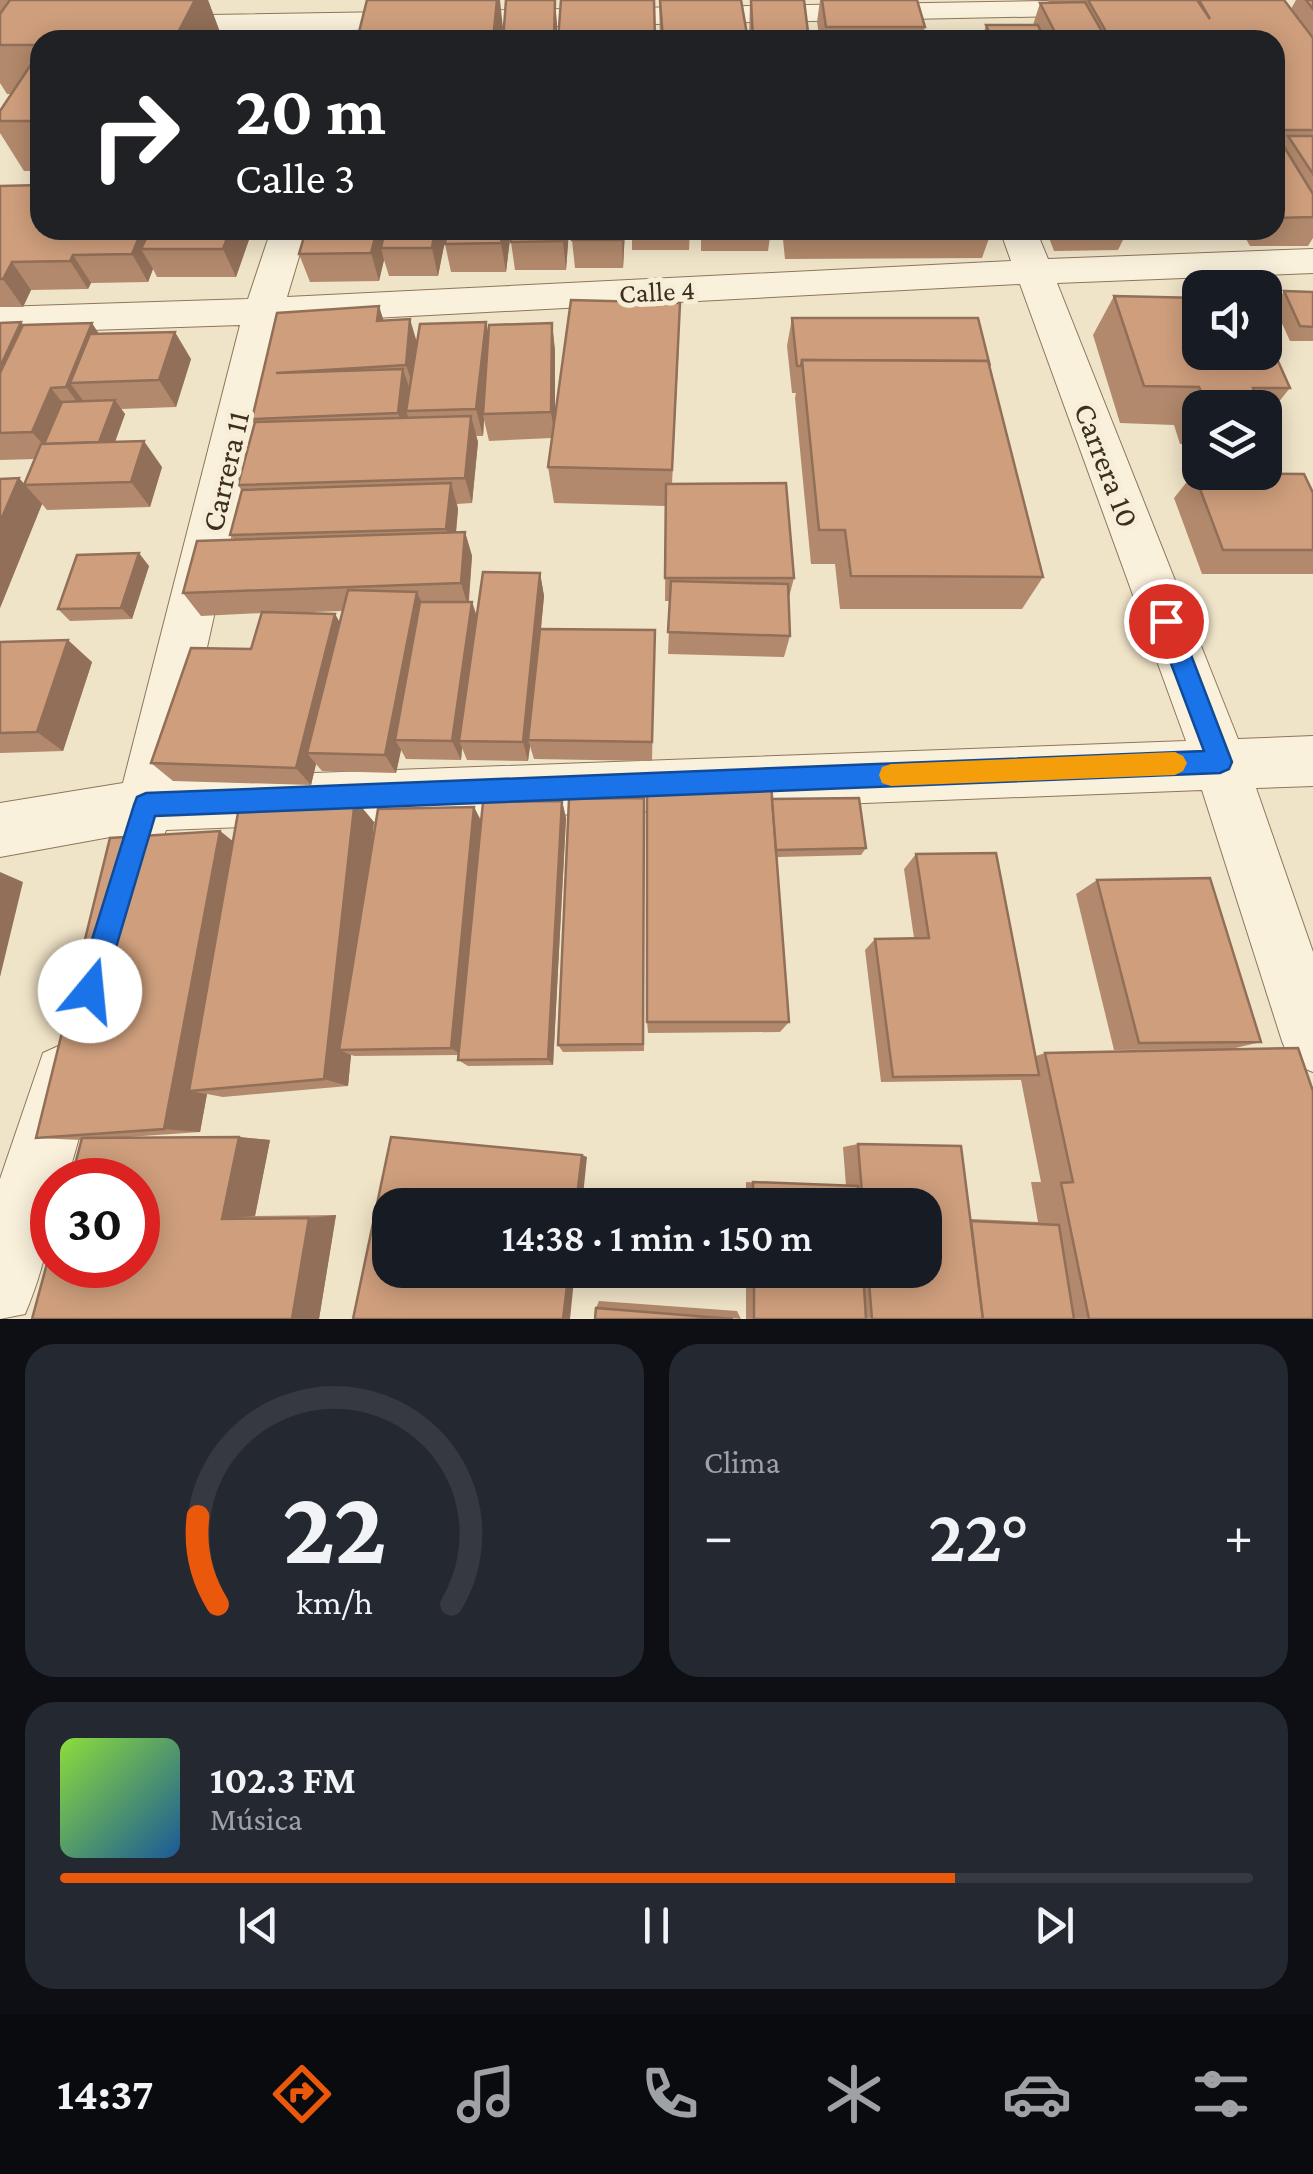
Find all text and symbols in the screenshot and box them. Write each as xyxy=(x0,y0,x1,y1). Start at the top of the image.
icon: right xyxy=(70,70,200,200)
text: 20 m xyxy=(235,71,386,149)
text: Calle 3 xyxy=(235,153,355,203)
map controls xyxy=(1182,270,1282,490)
button: sound xyxy=(1182,270,1282,370)
street label: Calle 4 xyxy=(618,274,696,309)
button: layers xyxy=(1182,390,1282,490)
street label: Carrera 10 xyxy=(1067,398,1147,532)
street label: Carrera 11 xyxy=(194,407,256,535)
pin xyxy=(1124,579,1209,664)
icon: arrive xyxy=(1139,594,1194,649)
position arrow xyxy=(38,939,142,1043)
speed limit sign: 30 xyxy=(30,1158,160,1288)
text: 14:38 · 1 min · 150 m xyxy=(502,1217,812,1259)
text: Clima xyxy=(704,1444,780,1480)
text: 22 xyxy=(282,1469,387,1584)
text: 22° xyxy=(928,1494,1029,1577)
text: − xyxy=(704,1505,733,1566)
text: + xyxy=(1224,1505,1253,1566)
text: km/h xyxy=(296,1582,373,1622)
text: 102.3 FM xyxy=(210,1759,356,1801)
text: Música xyxy=(210,1801,303,1837)
icon: previous xyxy=(231,1898,286,1953)
icon: pause xyxy=(629,1898,684,1953)
icon: next xyxy=(1027,1898,1082,1953)
icon: directions xyxy=(267,2059,337,2129)
icon: music xyxy=(451,2059,521,2129)
icon: phone xyxy=(635,2059,705,2129)
icon: climate xyxy=(819,2059,889,2129)
icon: car xyxy=(1002,2059,1072,2129)
icon: filters xyxy=(1186,2059,1256,2129)
text: 14:37 xyxy=(57,2069,154,2119)

